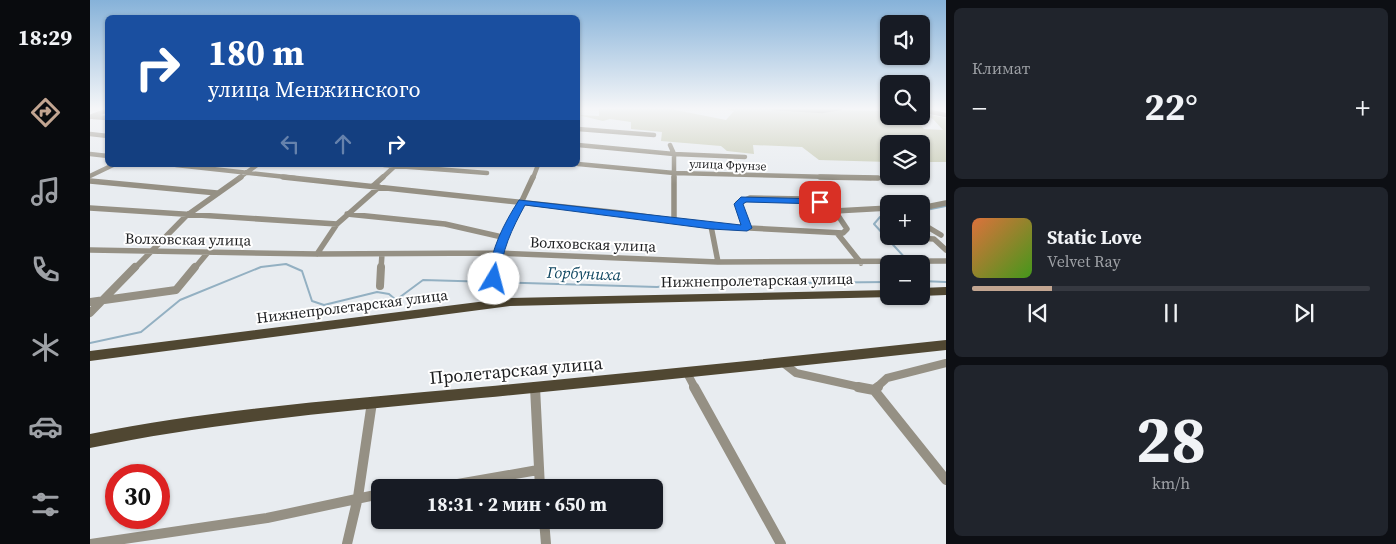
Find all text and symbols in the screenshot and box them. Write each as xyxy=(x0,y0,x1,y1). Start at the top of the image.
map controls xyxy=(880,15,930,305)
button: sound xyxy=(880,15,930,65)
text: 18:29 xyxy=(18,22,72,52)
text: 180 m xyxy=(208,29,304,77)
icon: right xyxy=(125,35,190,100)
text: Климат xyxy=(972,57,1030,79)
text: улица Менжинского xyxy=(208,74,421,104)
button: search xyxy=(880,75,930,125)
text: 22° xyxy=(1144,81,1198,133)
text: − xyxy=(972,89,987,127)
text: + xyxy=(1355,89,1370,127)
icon: directions xyxy=(28,95,63,130)
icon: left xyxy=(276,130,304,158)
icon: ahead xyxy=(329,130,357,158)
icon: right xyxy=(382,130,410,158)
button: layers xyxy=(880,135,930,185)
street label: улица Фрунзе xyxy=(689,156,767,174)
icon: music xyxy=(28,174,63,209)
pin xyxy=(799,181,841,223)
icon: arrive xyxy=(806,188,834,216)
button: + xyxy=(880,195,930,245)
text: Static Love xyxy=(1047,224,1142,250)
street label: Волховская улица xyxy=(125,227,252,251)
street label: Волховская улица xyxy=(530,231,657,257)
text: Velvet Ray xyxy=(1047,250,1121,272)
icon: phone xyxy=(28,252,63,287)
position arrow xyxy=(467,252,519,304)
button: − xyxy=(880,255,930,305)
water label: Горбуниха xyxy=(545,261,622,285)
street label: Нижнепролетарская улица xyxy=(660,268,854,292)
street label: Нижнепролетарская улица xyxy=(255,284,449,328)
icon: previous xyxy=(1024,299,1052,327)
icon: pause xyxy=(1157,299,1185,327)
icon: next xyxy=(1290,299,1318,327)
icon: climate xyxy=(28,330,63,365)
street label: Пролетарская улица xyxy=(428,350,604,390)
text: 28 xyxy=(1136,395,1206,484)
icon: car xyxy=(28,409,63,444)
speed limit sign: 30 xyxy=(105,464,170,529)
text: km/h xyxy=(1152,472,1190,494)
icon: filters xyxy=(28,487,63,522)
text: 18:31 · 2 мин · 650 m xyxy=(427,491,607,517)

